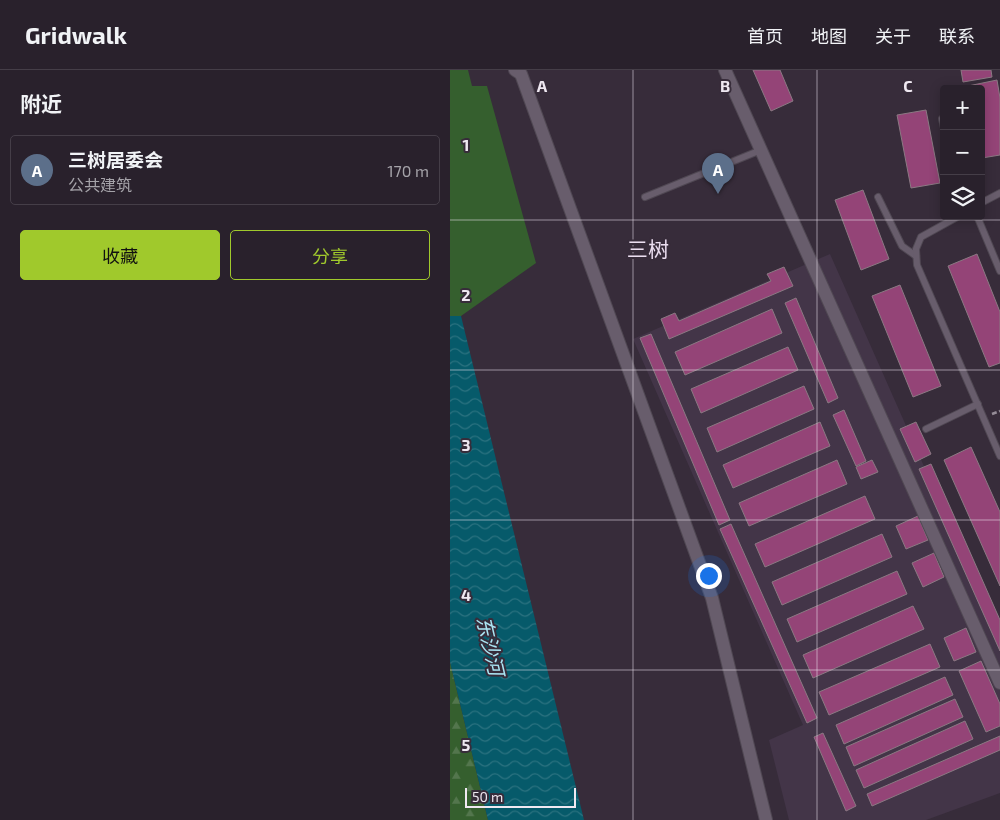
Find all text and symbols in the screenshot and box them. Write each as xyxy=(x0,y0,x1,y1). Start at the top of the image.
text: Gridwalk xyxy=(25,20,127,49)
text: 首页 xyxy=(747,25,783,47)
text: 地图 xyxy=(811,25,847,47)
text: 关于 xyxy=(875,25,911,47)
text: 联系 xyxy=(939,25,975,47)
text: A xyxy=(537,76,548,95)
text: B xyxy=(720,76,730,95)
text: C xyxy=(903,76,913,95)
map controls xyxy=(940,85,985,220)
button: + xyxy=(940,85,985,130)
text: 附近 xyxy=(20,91,62,116)
button: − xyxy=(940,130,985,175)
text: 1 xyxy=(463,135,469,154)
text: 三树居委会 xyxy=(68,148,163,171)
pin: A xyxy=(702,153,734,194)
text: A xyxy=(32,161,42,180)
text: 170 m xyxy=(387,161,429,180)
text: 公共建筑 xyxy=(68,175,132,194)
button: layers xyxy=(940,175,985,220)
button: 收藏 xyxy=(20,230,220,280)
button: 分享 xyxy=(230,230,430,280)
district label: 三树 xyxy=(627,236,669,261)
text: 2 xyxy=(461,285,471,304)
text: 3 xyxy=(461,435,471,454)
your location xyxy=(696,563,722,589)
text: 4 xyxy=(461,585,471,604)
water label: 东沙河 xyxy=(473,614,510,682)
text: 5 xyxy=(462,735,471,754)
scale bar xyxy=(465,785,576,808)
text: 50 m xyxy=(472,788,503,805)

